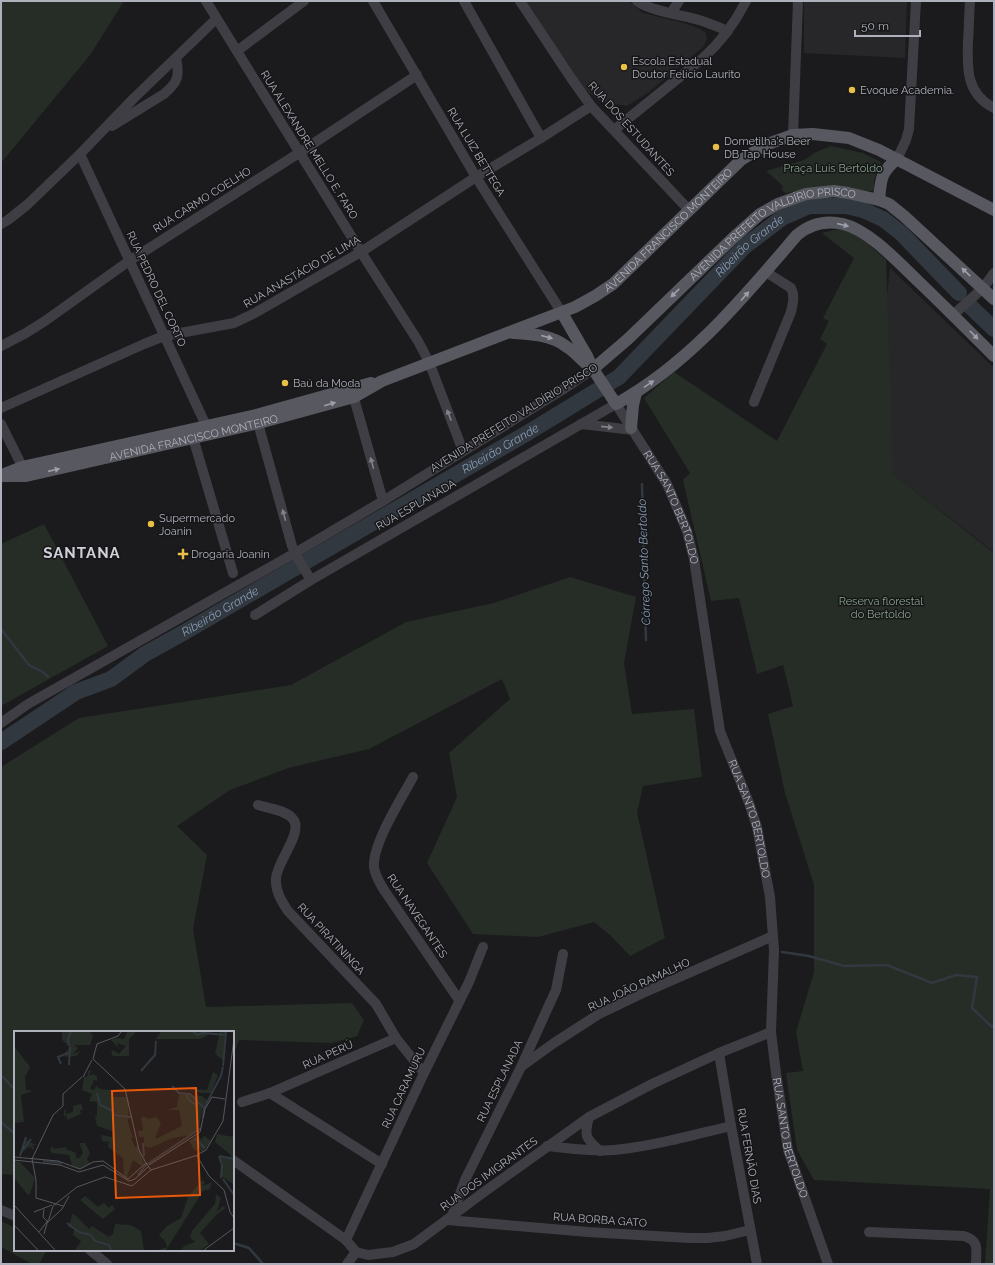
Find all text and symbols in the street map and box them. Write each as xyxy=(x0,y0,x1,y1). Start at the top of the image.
scale bar xyxy=(855,12,920,38)
text: 50 m xyxy=(861,19,889,33)
place label: Escola Estadual Doutor Felício Laurito xyxy=(632,55,741,81)
marker: Escola Estadual Doutor Felício Laurito xyxy=(619,62,629,72)
street label: RUA ALEXANDRE MELLO E. FARO xyxy=(258,68,360,222)
street label: RUA DOS ESTUDANTES xyxy=(585,79,677,179)
place label: Evoque Academia. xyxy=(860,84,954,97)
marker: Evoque Academia. xyxy=(847,85,857,95)
street label: RUA LUIZ BETTEGA xyxy=(444,105,508,199)
place label: Dometilha's Beer DB Tap House xyxy=(724,135,811,161)
marker: Dometilha's Beer DB Tap House xyxy=(711,142,721,152)
park label: Praça Luis Bertoldo xyxy=(783,162,883,175)
street label: RUA CARMO COELHO xyxy=(151,165,253,235)
street label: AVENIDA FRANCISCO MONTEIRO xyxy=(602,166,735,295)
street label: AVENIDA PREFEITO VALDÍRIO PRISCO xyxy=(686,185,857,283)
water label: Ribeirão Grande xyxy=(712,212,787,280)
one-way arrow xyxy=(838,222,850,228)
street label: RUA PEDRO DEL CORTO xyxy=(124,229,188,349)
street label: RUA ANASTÁCIO DE LIMA xyxy=(241,232,363,311)
one-way arrow xyxy=(961,267,971,277)
one-way arrow xyxy=(671,288,680,297)
one-way arrow xyxy=(740,290,749,301)
one-way arrow xyxy=(969,330,979,340)
one-way arrow xyxy=(541,334,553,340)
street label: AVENIDA PREFEITO VALDÍRIO PRISCO xyxy=(427,360,600,475)
place label: Baú da Moda xyxy=(293,377,360,390)
marker: Baú da Moda xyxy=(280,378,290,388)
one-way arrow xyxy=(644,380,655,387)
one-way arrow xyxy=(324,401,336,407)
one-way arrow xyxy=(446,408,452,420)
street label: AVENIDA FRANCISCO MONTEIRO xyxy=(108,412,280,463)
water label: Ribeirão Grande xyxy=(459,420,542,477)
one-way arrow xyxy=(601,423,613,430)
street label: RUA SANTO BERTOLDO xyxy=(641,448,701,565)
one-way arrow xyxy=(369,457,375,469)
one-way arrow xyxy=(48,466,60,472)
street label: RUA ESPLANADA xyxy=(374,477,459,533)
water label: Córrego Santo Bertoldo xyxy=(635,498,653,626)
one-way arrow xyxy=(281,509,287,521)
place label: Supermercado Joanin xyxy=(159,512,235,538)
marker: Supermercado Joanin xyxy=(146,519,156,529)
district label: SANTANA xyxy=(43,544,121,562)
place label: Drogaria Joanin xyxy=(191,548,270,561)
marker: Drogaria Joanin xyxy=(178,549,188,559)
water label: Ribeirão Grande xyxy=(179,583,262,639)
park label: Reserva florestal do Bertoldo xyxy=(839,595,923,621)
street label: RUA SANTO BERTOLDO xyxy=(726,758,773,879)
street label: RUA NAVEGANTES xyxy=(384,872,450,961)
street label: RUA PIRATININGA xyxy=(295,901,368,978)
street label: RUA JOÃO RAMALHO xyxy=(586,955,692,1014)
inset map xyxy=(14,1031,234,1251)
street label: RUA PERÚ xyxy=(300,1037,355,1072)
street label: RUA ESPLANADA xyxy=(474,1037,526,1124)
street label: RUA CARAMURU xyxy=(380,1045,428,1131)
street label: RUA SANTO BERTOLDO xyxy=(770,1077,811,1200)
street label: RUA FERNÃO DIAS xyxy=(734,1107,765,1205)
street label: RUA DOS IMIGRANTES xyxy=(438,1134,540,1214)
street label: RUA BORBA GATO xyxy=(553,1210,647,1230)

